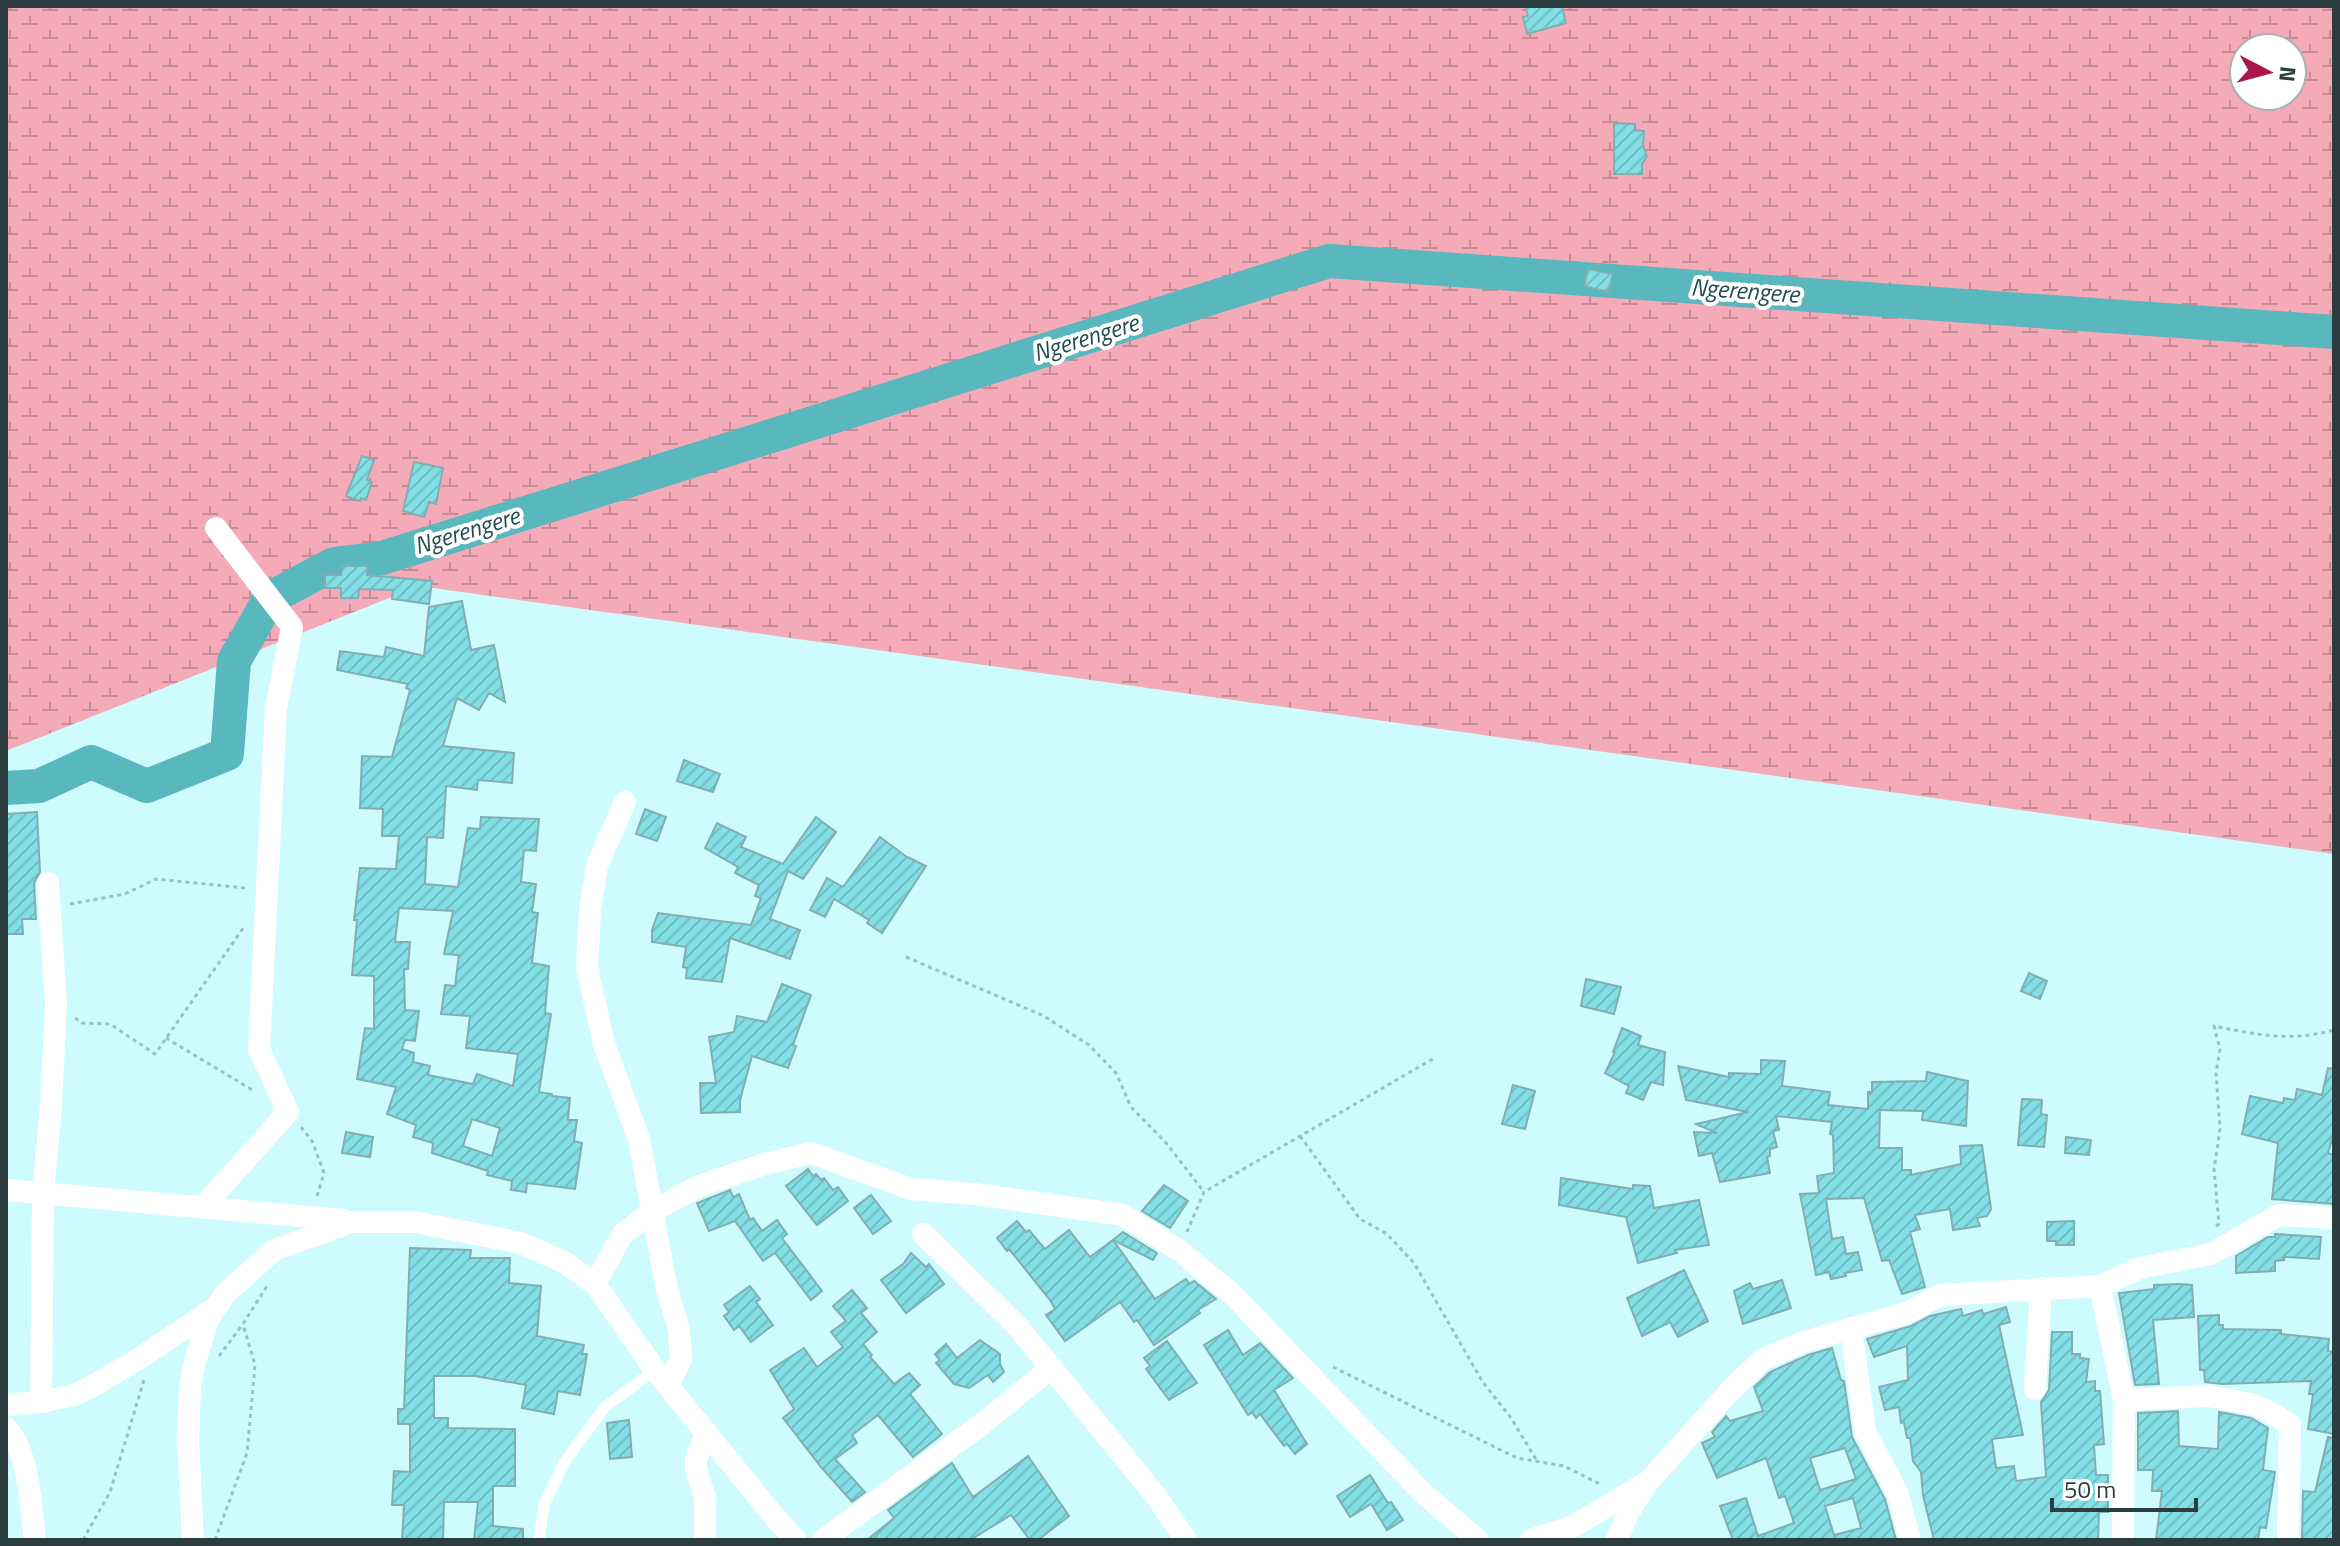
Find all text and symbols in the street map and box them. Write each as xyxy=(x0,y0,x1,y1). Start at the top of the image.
north arrow xyxy=(2228,32,2308,112)
text: N xyxy=(2270,65,2306,83)
water label: Ngerengere xyxy=(1690,268,1802,312)
water label: Ngerengere xyxy=(1029,303,1145,370)
water label: Ngerengere xyxy=(410,496,526,563)
scale bar xyxy=(2052,1462,2196,1512)
text: 50 m xyxy=(2064,1471,2116,1507)

